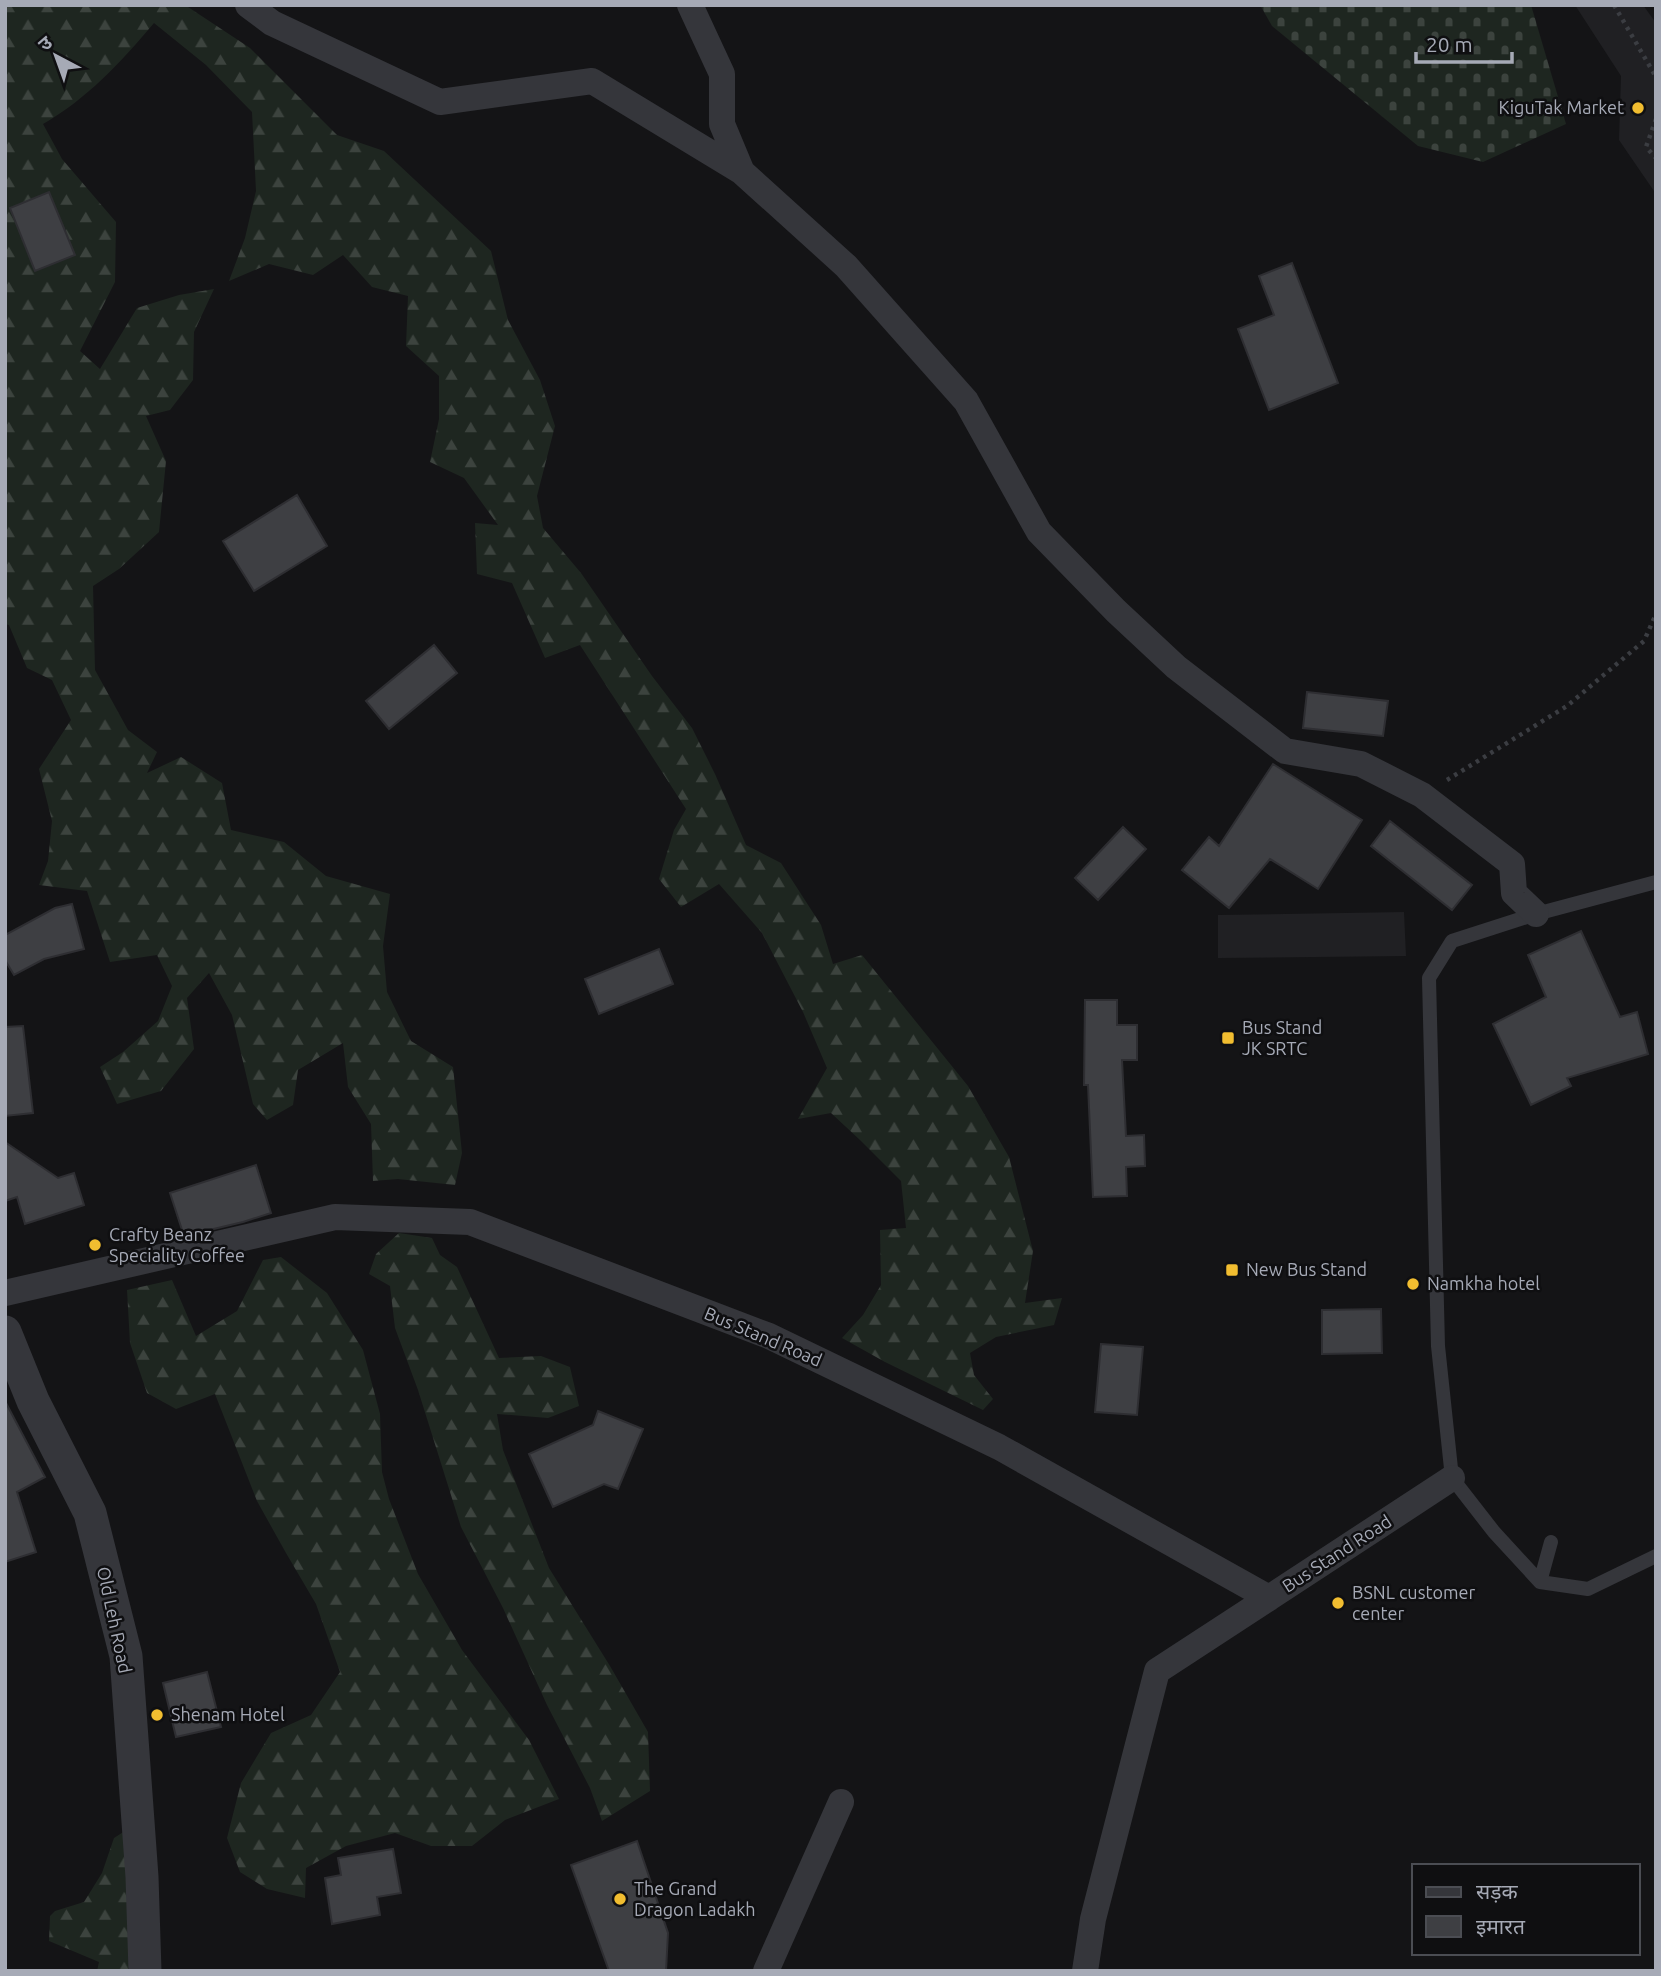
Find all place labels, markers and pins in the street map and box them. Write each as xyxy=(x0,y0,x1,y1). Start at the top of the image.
place label: KiguTak Market xyxy=(1498,97,1624,117)
marker: KiguTak Market xyxy=(1630,100,1646,116)
place label: Bus Stand JK SRTC xyxy=(1242,1017,1322,1058)
marker: Bus Stand JK SRTC xyxy=(1220,1030,1236,1046)
place label: Crafty Beanz Speciality Coffee xyxy=(109,1224,245,1265)
marker: Crafty Beanz Speciality Coffee xyxy=(87,1237,103,1253)
place label: New Bus Stand xyxy=(1246,1259,1367,1279)
marker: New Bus Stand xyxy=(1224,1262,1240,1278)
place label: Namkha hotel xyxy=(1427,1273,1540,1293)
marker: Namkha hotel xyxy=(1405,1276,1421,1292)
place label: BSNL customer center xyxy=(1352,1582,1475,1623)
marker: BSNL customer center xyxy=(1330,1595,1346,1611)
place label: Shenam Hotel xyxy=(171,1704,285,1724)
marker: Shenam Hotel xyxy=(149,1707,165,1723)
place label: The Grand Dragon Ladakh xyxy=(634,1878,756,1919)
marker: The Grand Dragon Ladakh xyxy=(612,1891,628,1907)

